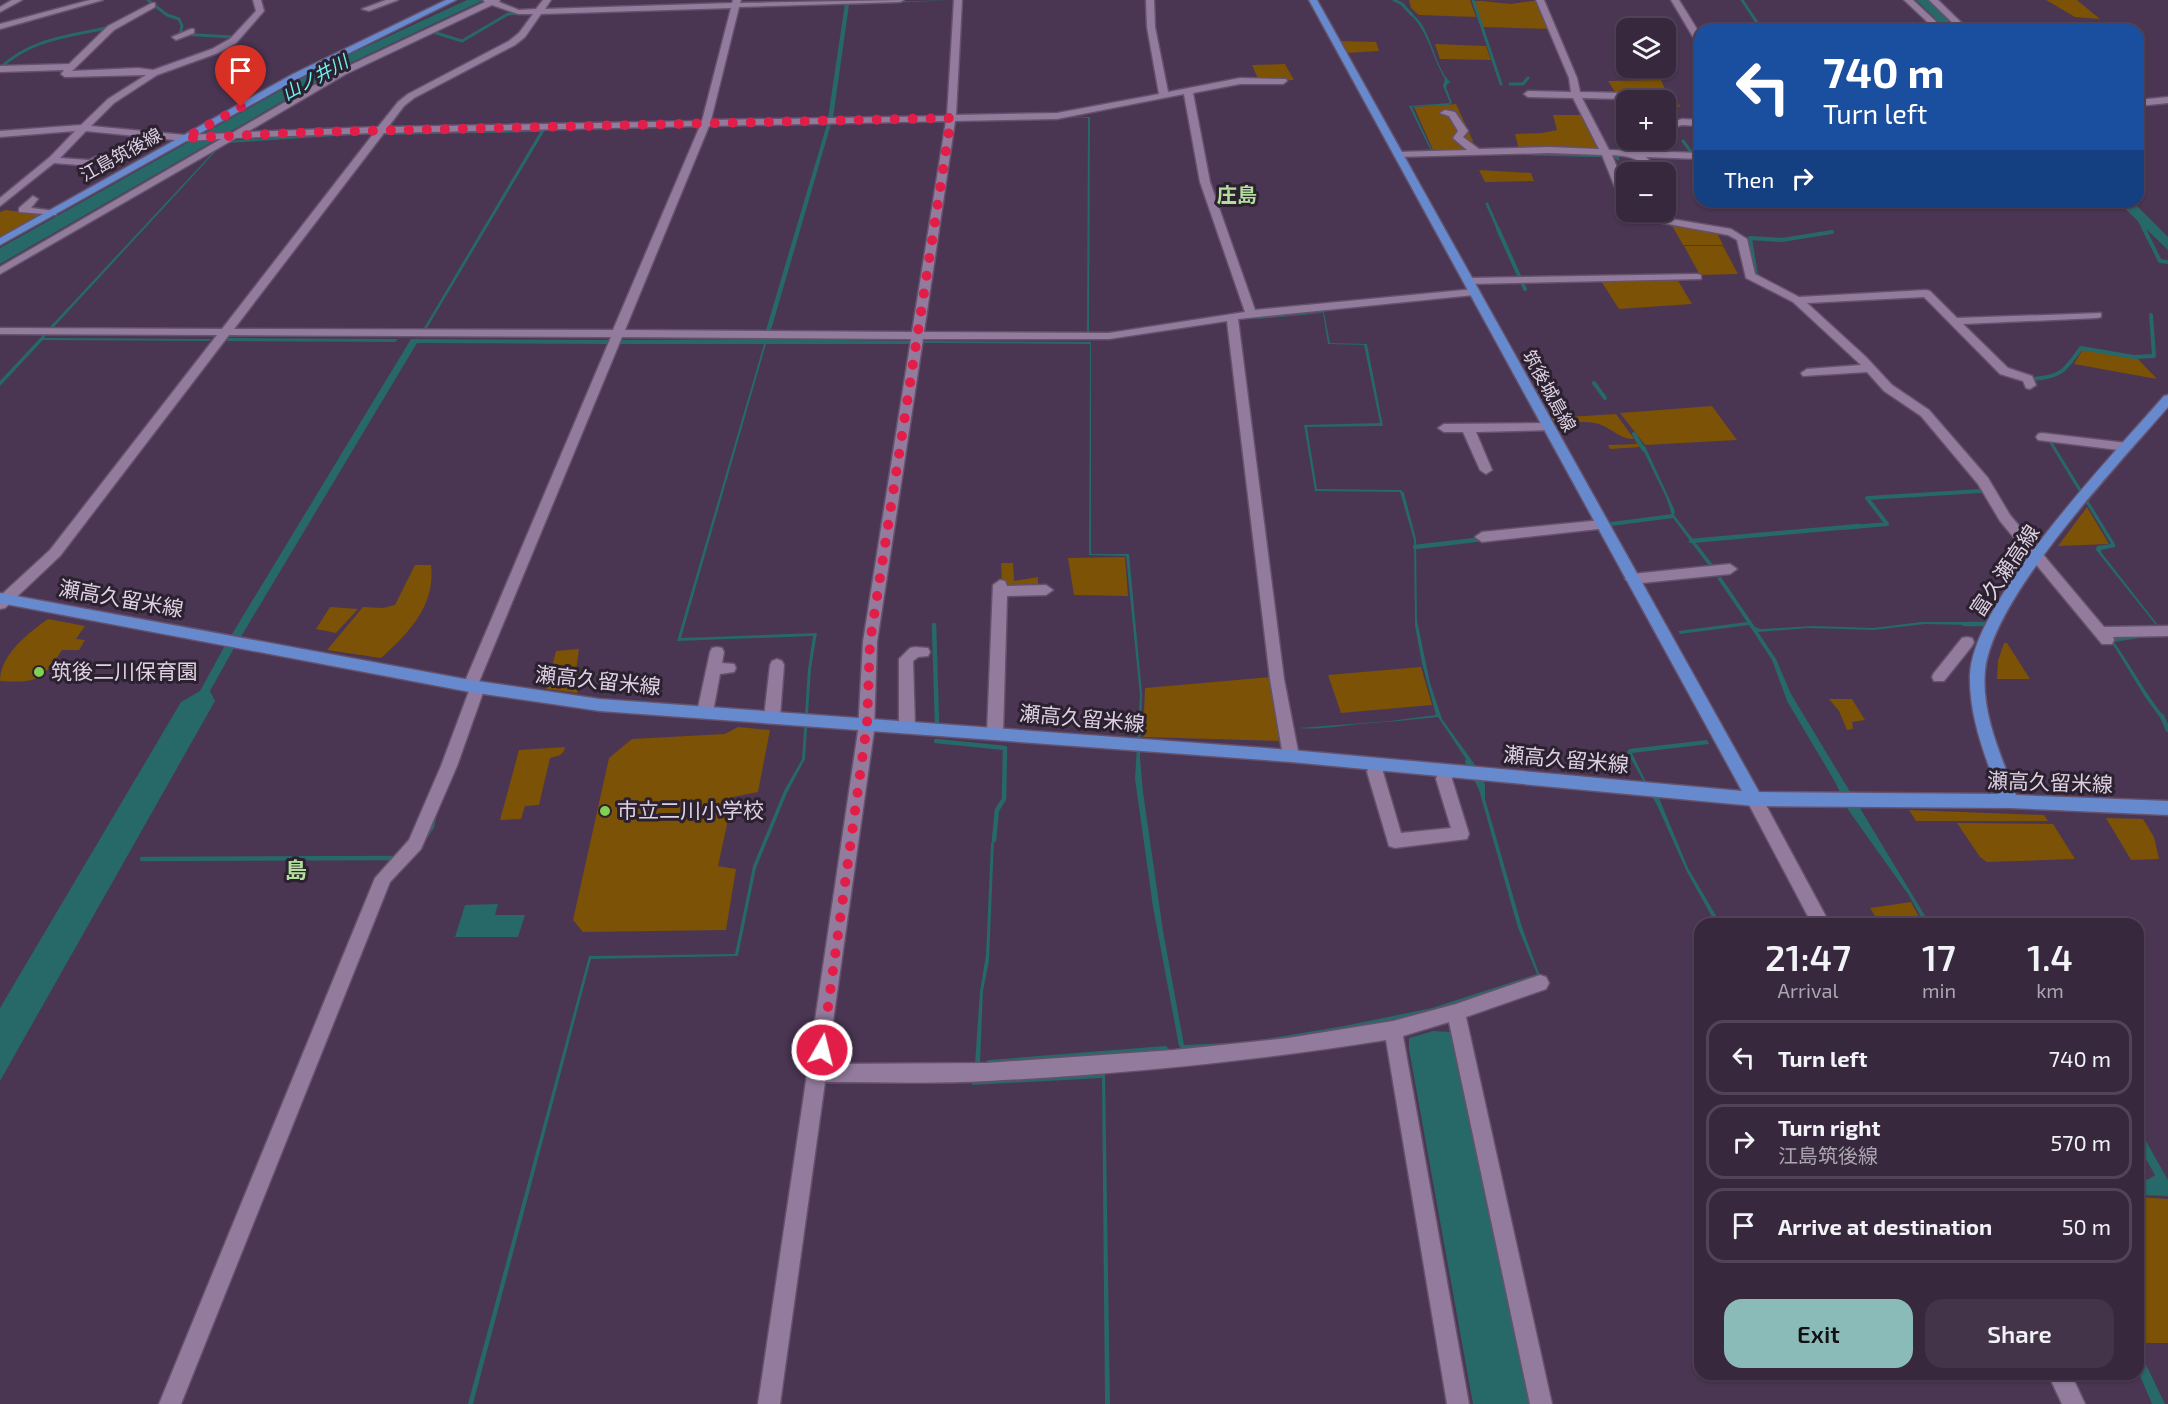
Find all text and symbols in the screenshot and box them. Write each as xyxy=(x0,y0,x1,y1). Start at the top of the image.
map controls xyxy=(1616,18,1676,222)
button: layers xyxy=(1616,18,1676,78)
pin xyxy=(215,45,266,107)
text: 740 m xyxy=(1823,46,1945,96)
icon: left xyxy=(1724,48,1802,126)
water label: 山ノ井川 xyxy=(278,49,353,104)
icon: arrive xyxy=(224,54,257,87)
button: + xyxy=(1616,90,1676,150)
text: Turn left xyxy=(1823,97,1927,129)
street label: 江島筑後線 xyxy=(76,123,165,186)
button: − xyxy=(1616,162,1676,222)
icon: right xyxy=(1786,162,1819,195)
text: Then xyxy=(1724,166,1774,192)
district label: 庄島 xyxy=(1217,182,1257,206)
street label: 筑後城島線 xyxy=(1518,346,1581,435)
street label: 富久瀬高線 xyxy=(1964,520,2043,621)
street label: 瀬高久留米線 xyxy=(57,574,185,621)
place label: 筑後二川保育園 xyxy=(51,658,198,683)
street label: 瀬高久留米線 xyxy=(534,660,662,699)
marker: 筑後二川保育園 xyxy=(32,665,46,679)
street label: 瀬高久留米線 xyxy=(1018,700,1146,735)
street label: 瀬高久留米線 xyxy=(1502,741,1630,776)
street label: 瀬高久留米線 xyxy=(1987,767,2113,796)
place label: 市立二川小学校 xyxy=(617,797,764,822)
marker: 市立二川小学校 xyxy=(598,804,612,818)
district label: 島 xyxy=(285,856,307,882)
text: 21:47 xyxy=(1765,935,1851,978)
text: 17 xyxy=(1922,935,1956,978)
text: 1.4 xyxy=(2027,935,2073,978)
text: Arrival xyxy=(1778,978,1838,1002)
text: min xyxy=(1922,978,1956,1002)
text: km xyxy=(2036,978,2064,1002)
position arrow xyxy=(790,1018,854,1082)
icon: left xyxy=(1727,1041,1760,1074)
text: Turn left xyxy=(1778,1045,1867,1071)
text: 740 m xyxy=(2049,1045,2111,1071)
text: Turn right xyxy=(1778,1114,1880,1140)
icon: right xyxy=(1727,1125,1760,1158)
text: 570 m xyxy=(2050,1129,2111,1155)
text: 江島筑後線 xyxy=(1778,1143,1878,1167)
icon: arrive xyxy=(1727,1209,1760,1242)
text: Arrive at destination xyxy=(1778,1213,1992,1239)
text: 50 m xyxy=(2062,1213,2111,1239)
button: Exit xyxy=(1724,1299,1913,1368)
button: Share xyxy=(1925,1299,2114,1368)

